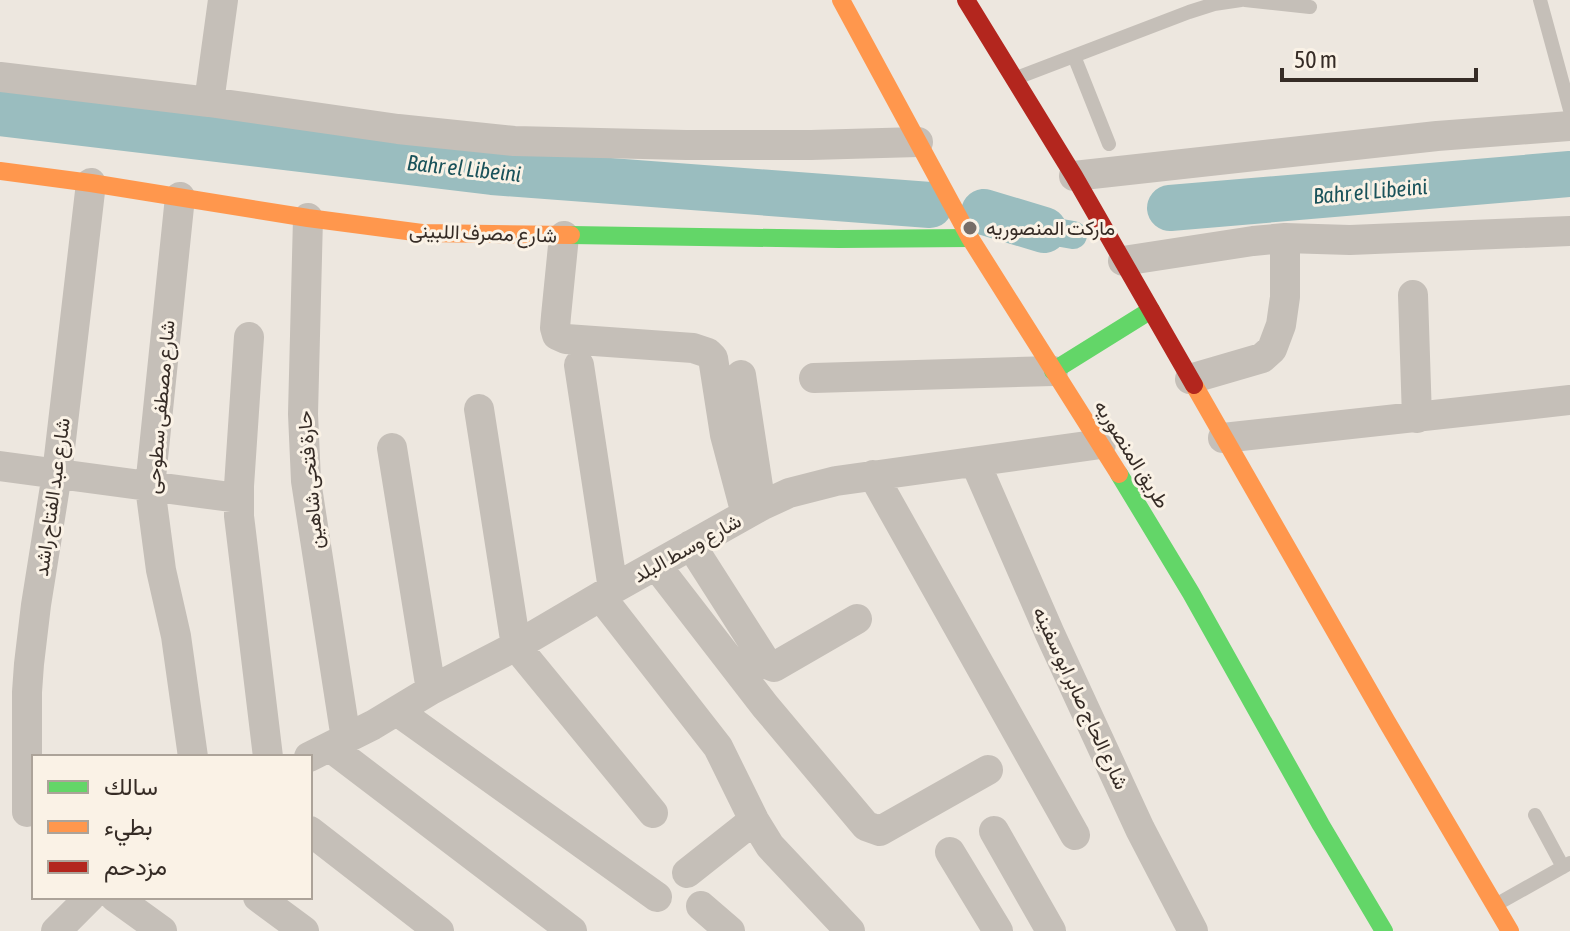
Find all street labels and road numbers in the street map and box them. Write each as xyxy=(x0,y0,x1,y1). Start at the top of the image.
street label: شارع مصرف اللبينى xyxy=(409,218,557,250)
street label: شارع مصطفى سطوحى xyxy=(140,319,182,495)
street label: طريق المنصوريه xyxy=(1088,395,1175,513)
street label: حارة فتحى شاهين xyxy=(292,410,329,550)
street label: شارع عبد الفتاح راشد xyxy=(29,416,77,578)
street label: شارع وسط البلد xyxy=(629,508,746,589)
street label: شارع الحاج صابر ابو سفينه xyxy=(1026,603,1134,794)

